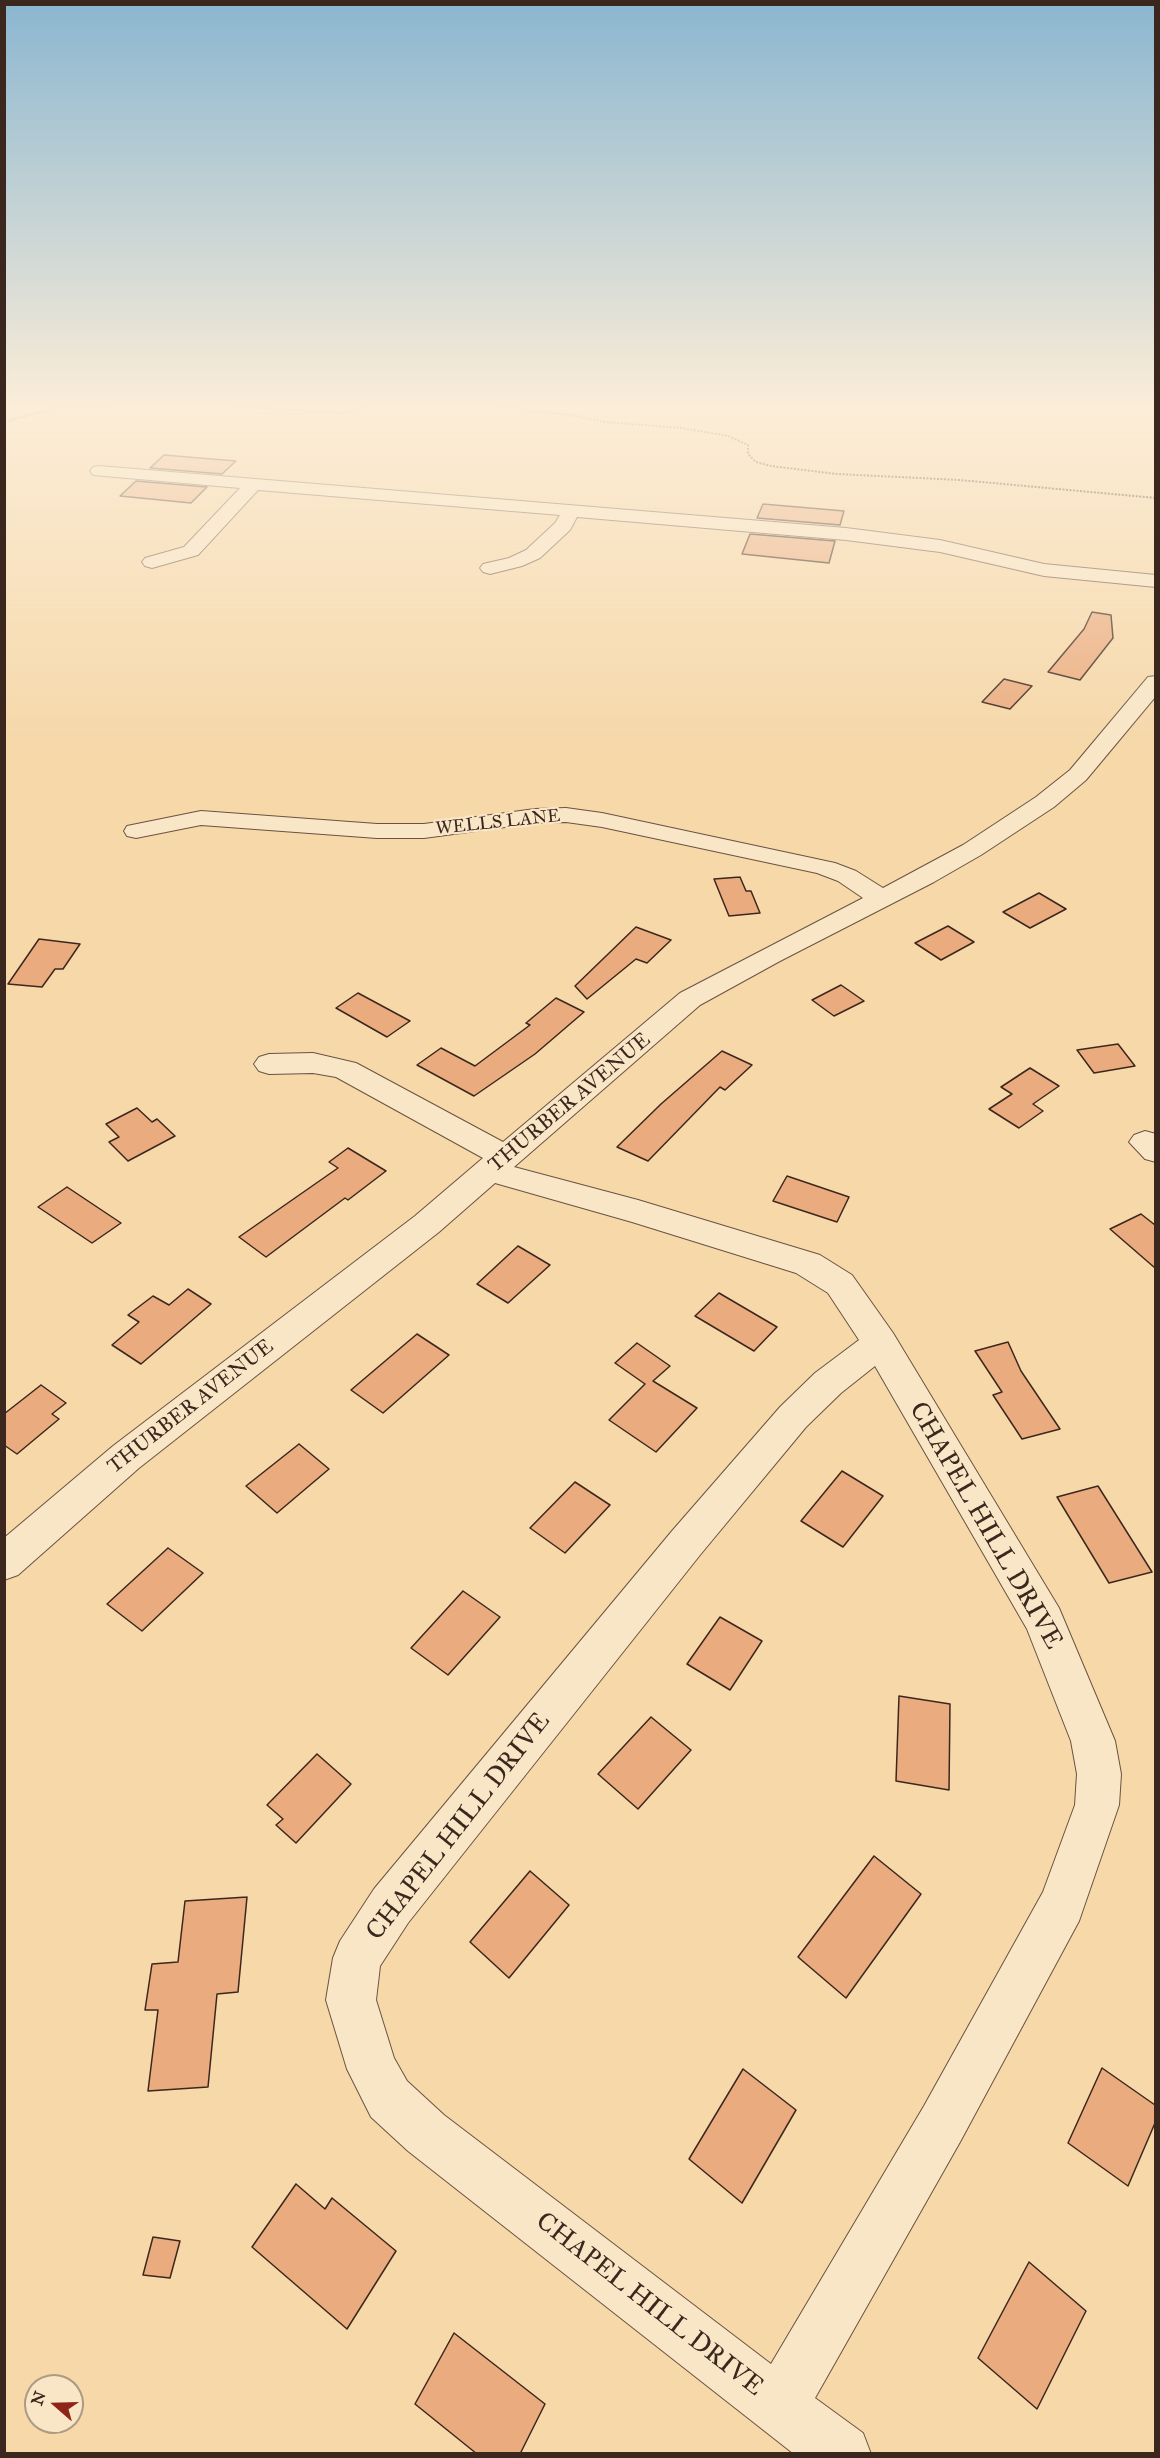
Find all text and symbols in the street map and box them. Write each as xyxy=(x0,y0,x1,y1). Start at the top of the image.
street label: WELLS LANE xyxy=(435,806,561,840)
street label: THURBER AVENUE xyxy=(484,1028,656,1178)
street label: THURBER AVENUE xyxy=(103,1334,279,1480)
street label: CHAPEL HILL DRIVE xyxy=(901,1397,1069,1655)
street label: CHAPEL HILL DRIVE xyxy=(360,1707,558,1947)
street label: CHAPEL HILL DRIVE xyxy=(529,2206,769,2404)
north arrow xyxy=(24,2374,84,2434)
text: N xyxy=(27,2389,50,2408)

